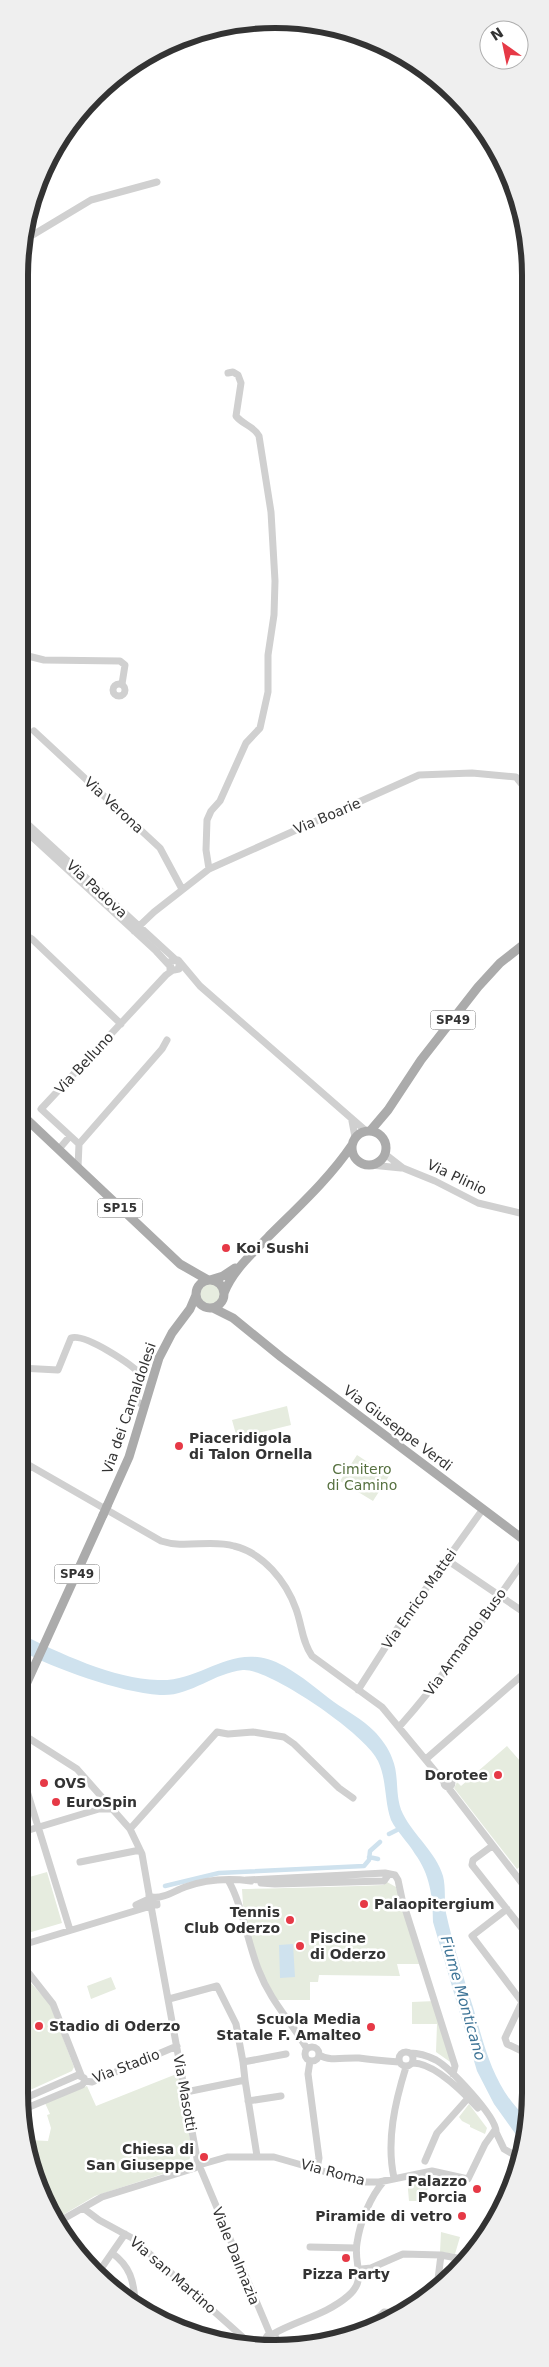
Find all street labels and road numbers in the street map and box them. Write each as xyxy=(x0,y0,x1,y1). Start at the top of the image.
street label: Via Verona xyxy=(81,774,147,836)
street label: Via Boarie xyxy=(291,795,363,837)
street label: Via Padova xyxy=(63,857,131,921)
road number: SP49 xyxy=(430,1010,476,1030)
street label: Via Belluno xyxy=(51,1029,117,1097)
street label: Via Plinio xyxy=(425,1156,489,1198)
road number: SP15 xyxy=(98,1198,142,1218)
street label: Via dei Camaldolesi xyxy=(99,1340,159,1476)
street label: Via Giuseppe Verdi xyxy=(341,1382,455,1474)
street label: Via Enrico Mattei xyxy=(378,1546,460,1652)
road number: SP49 xyxy=(54,1565,100,1584)
street label: Via Armando Buso xyxy=(421,1585,509,1699)
street label: Via Stadio xyxy=(90,2046,162,2086)
street label: Via Masotti xyxy=(170,2053,200,2133)
street label: Via Roma xyxy=(299,2156,367,2188)
street label: Viale Dalmazia xyxy=(209,2205,263,2307)
street label: Via san Martino xyxy=(127,2233,219,2317)

